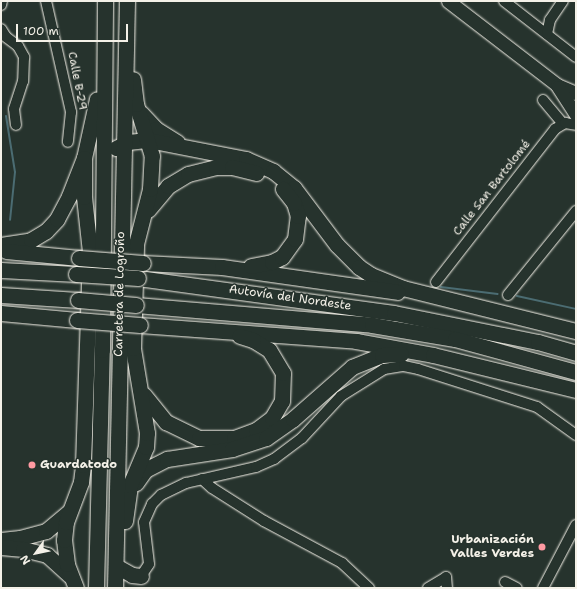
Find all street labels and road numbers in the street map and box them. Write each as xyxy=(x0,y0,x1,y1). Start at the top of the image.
street label: Calle B-29 xyxy=(64,51,90,111)
street label: Calle San Bartolomé xyxy=(450,137,534,239)
street label: Carretera de Logroño xyxy=(112,231,128,357)
street label: Autovía del Nordeste xyxy=(228,282,352,314)

